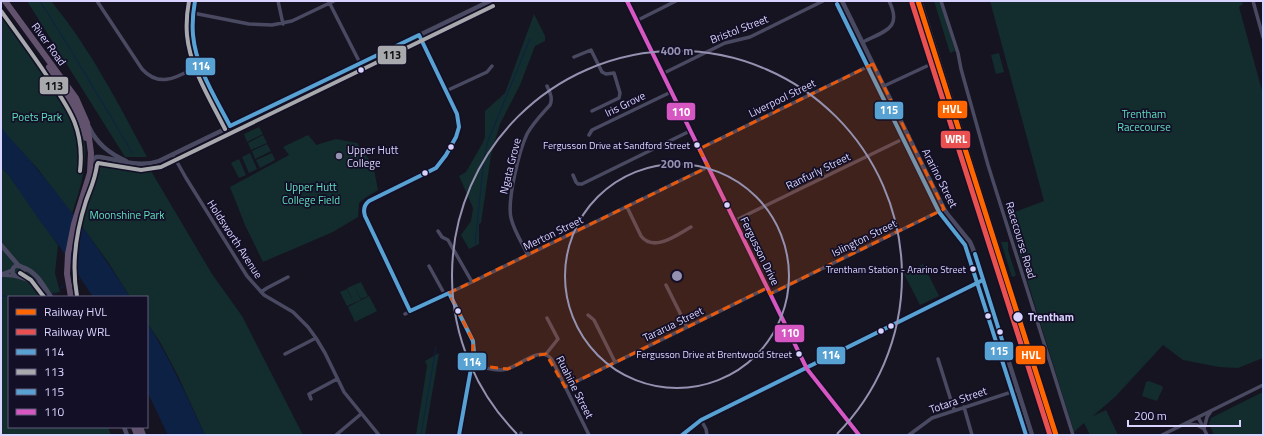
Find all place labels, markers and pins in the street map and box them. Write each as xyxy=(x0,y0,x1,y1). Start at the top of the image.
unlabelled marker xyxy=(356,65,366,75)
place label: Fergusson Drive at Sandford Street xyxy=(543,138,690,153)
marker: Fergusson Drive at Sandford Street xyxy=(692,140,702,150)
place label: Upper Hutt College xyxy=(347,142,399,171)
unlabelled marker xyxy=(446,142,456,152)
marker: Upper Hutt College xyxy=(334,151,344,161)
unlabelled marker xyxy=(420,168,430,178)
unlabelled marker xyxy=(722,200,732,210)
place label: Trentham Station - Ararino Street xyxy=(826,262,966,277)
marker: Trentham Station - Ararino Street xyxy=(968,264,978,274)
centre of rings xyxy=(670,269,684,283)
unlabelled marker xyxy=(453,306,463,316)
place label: Trentham xyxy=(1028,309,1074,325)
marker: Trentham xyxy=(1011,310,1025,324)
unlabelled marker xyxy=(983,311,993,321)
unlabelled marker xyxy=(886,321,896,331)
unlabelled marker xyxy=(876,326,886,336)
unlabelled marker xyxy=(995,327,1005,337)
place label: Fergusson Drive at Brentwood Street xyxy=(636,347,792,362)
marker: Fergusson Drive at Brentwood Street xyxy=(794,349,804,359)

